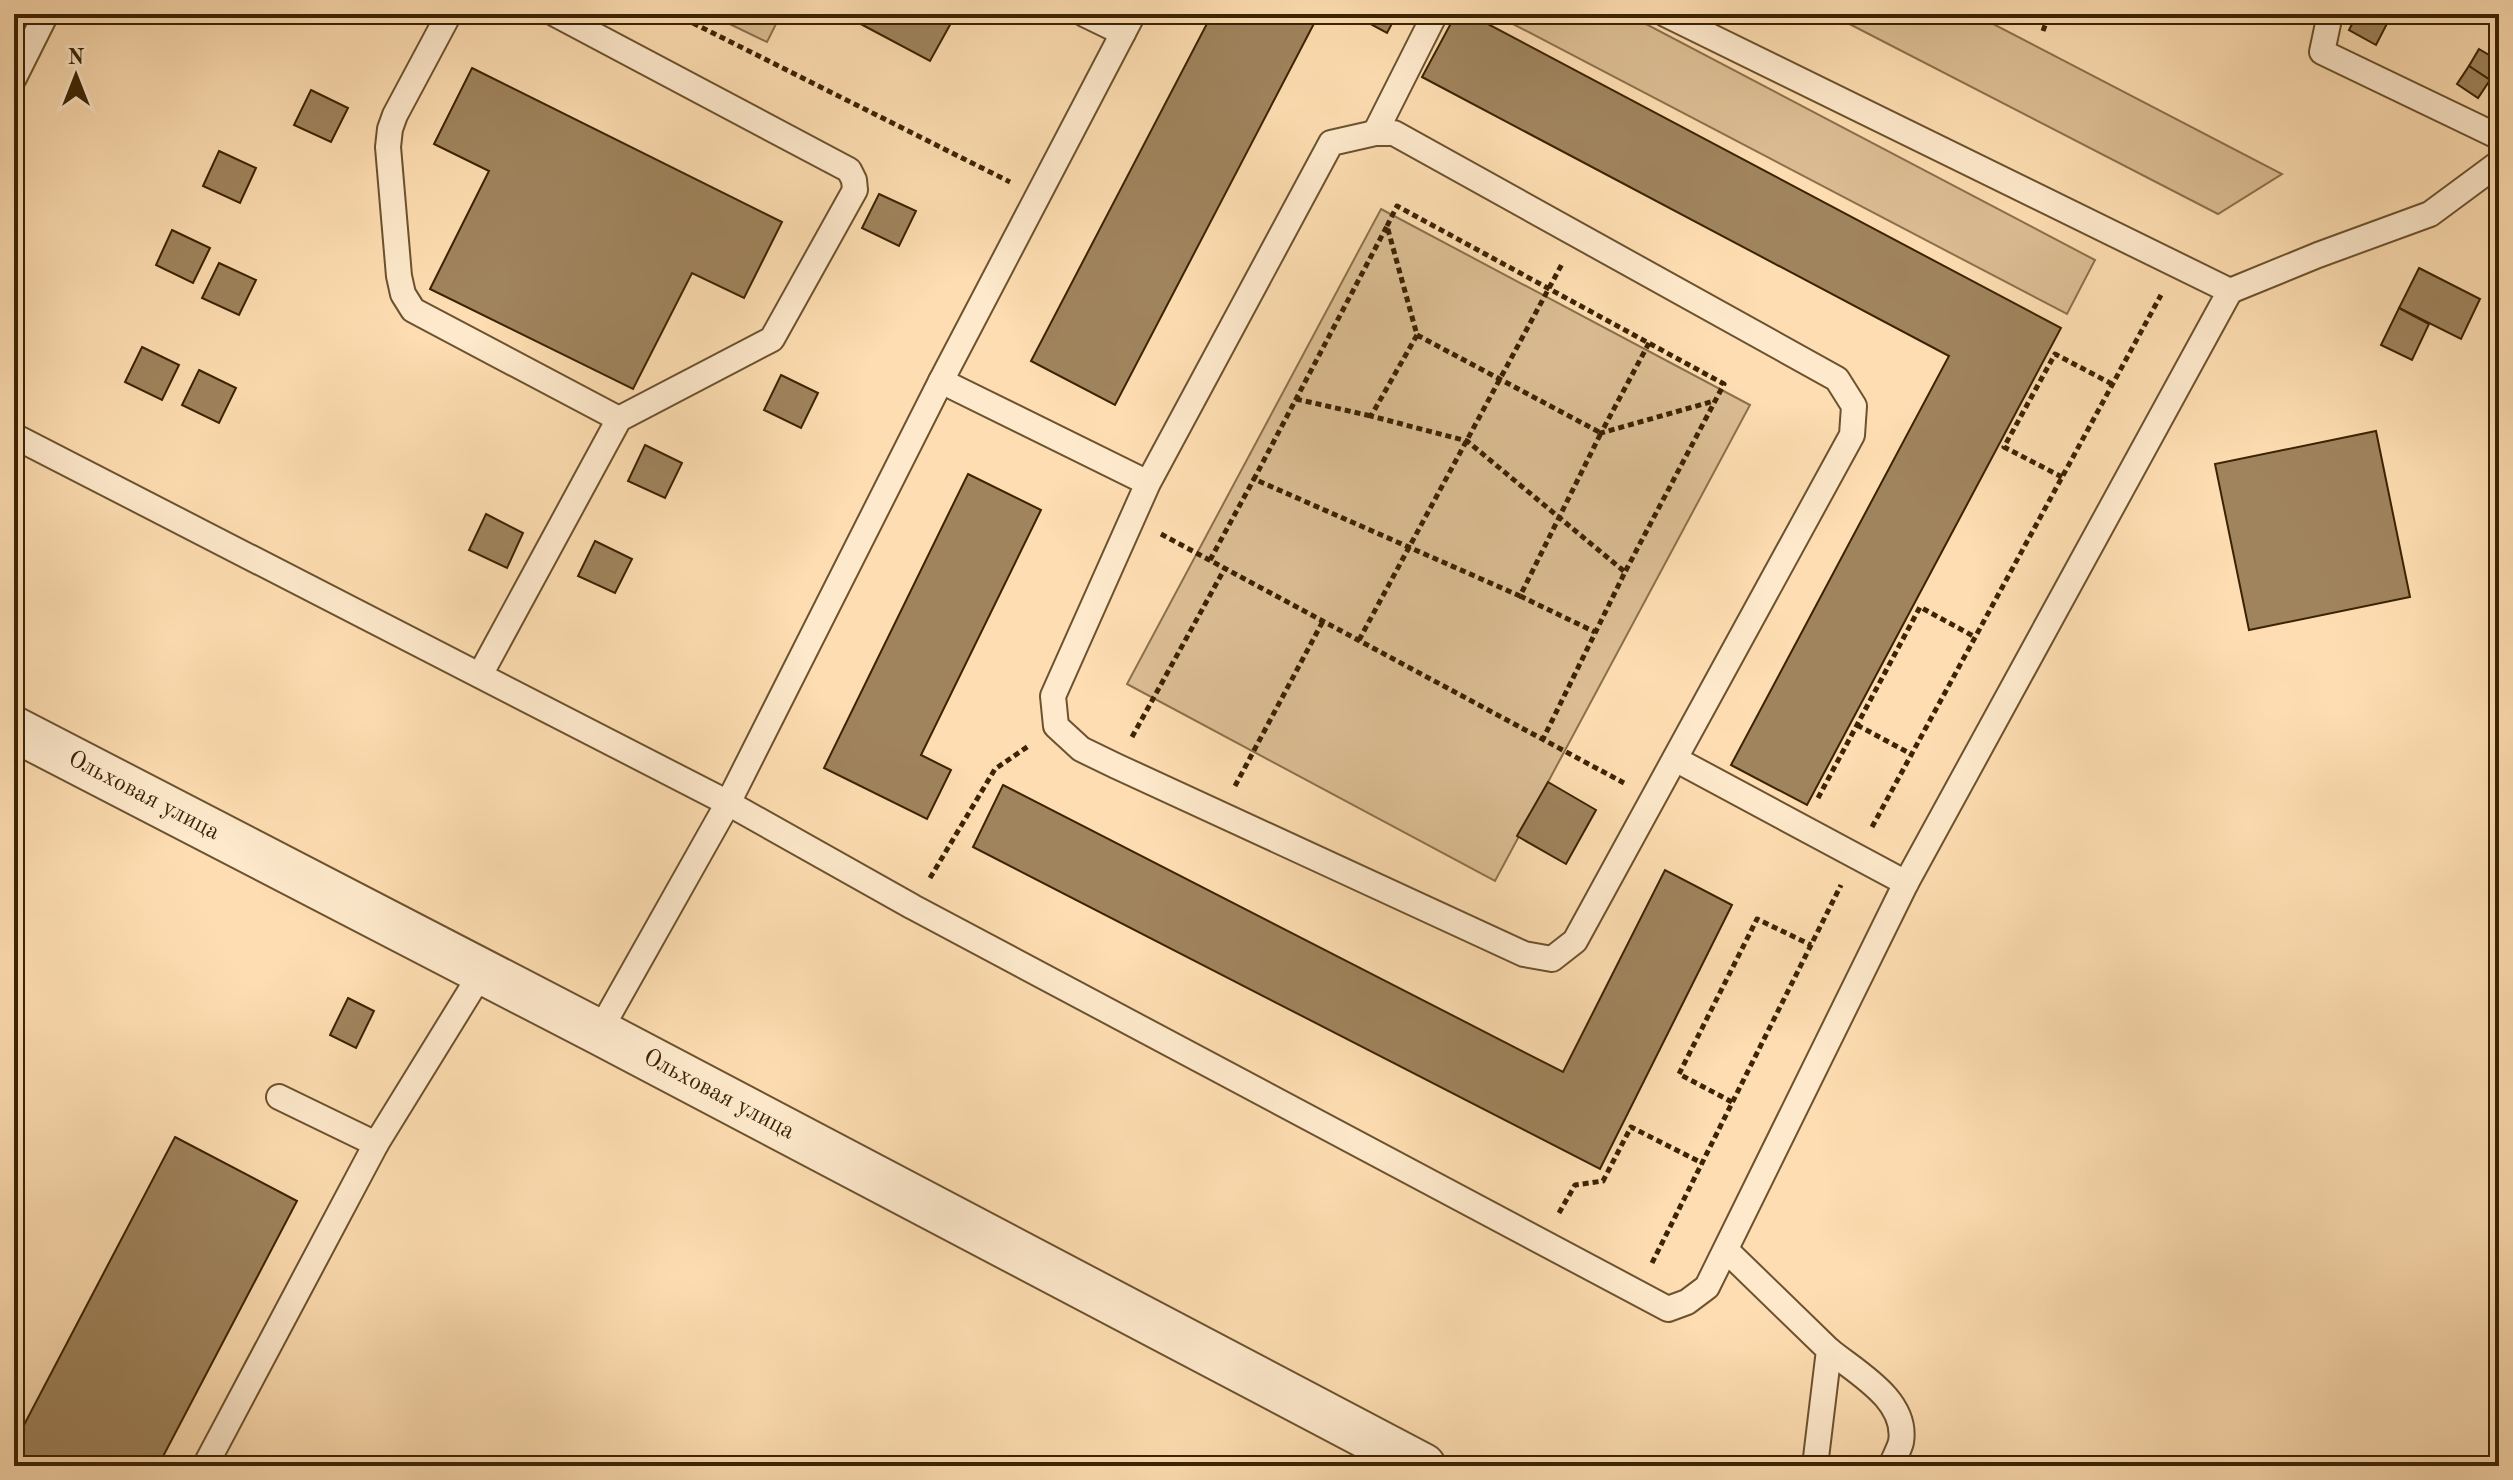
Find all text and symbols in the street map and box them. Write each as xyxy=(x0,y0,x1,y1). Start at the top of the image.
north arrow xyxy=(36,36,116,116)
text: N xyxy=(68,47,85,69)
street label: Ольховая улица xyxy=(64,747,223,845)
street label: Ольховая улица xyxy=(639,1045,798,1145)

